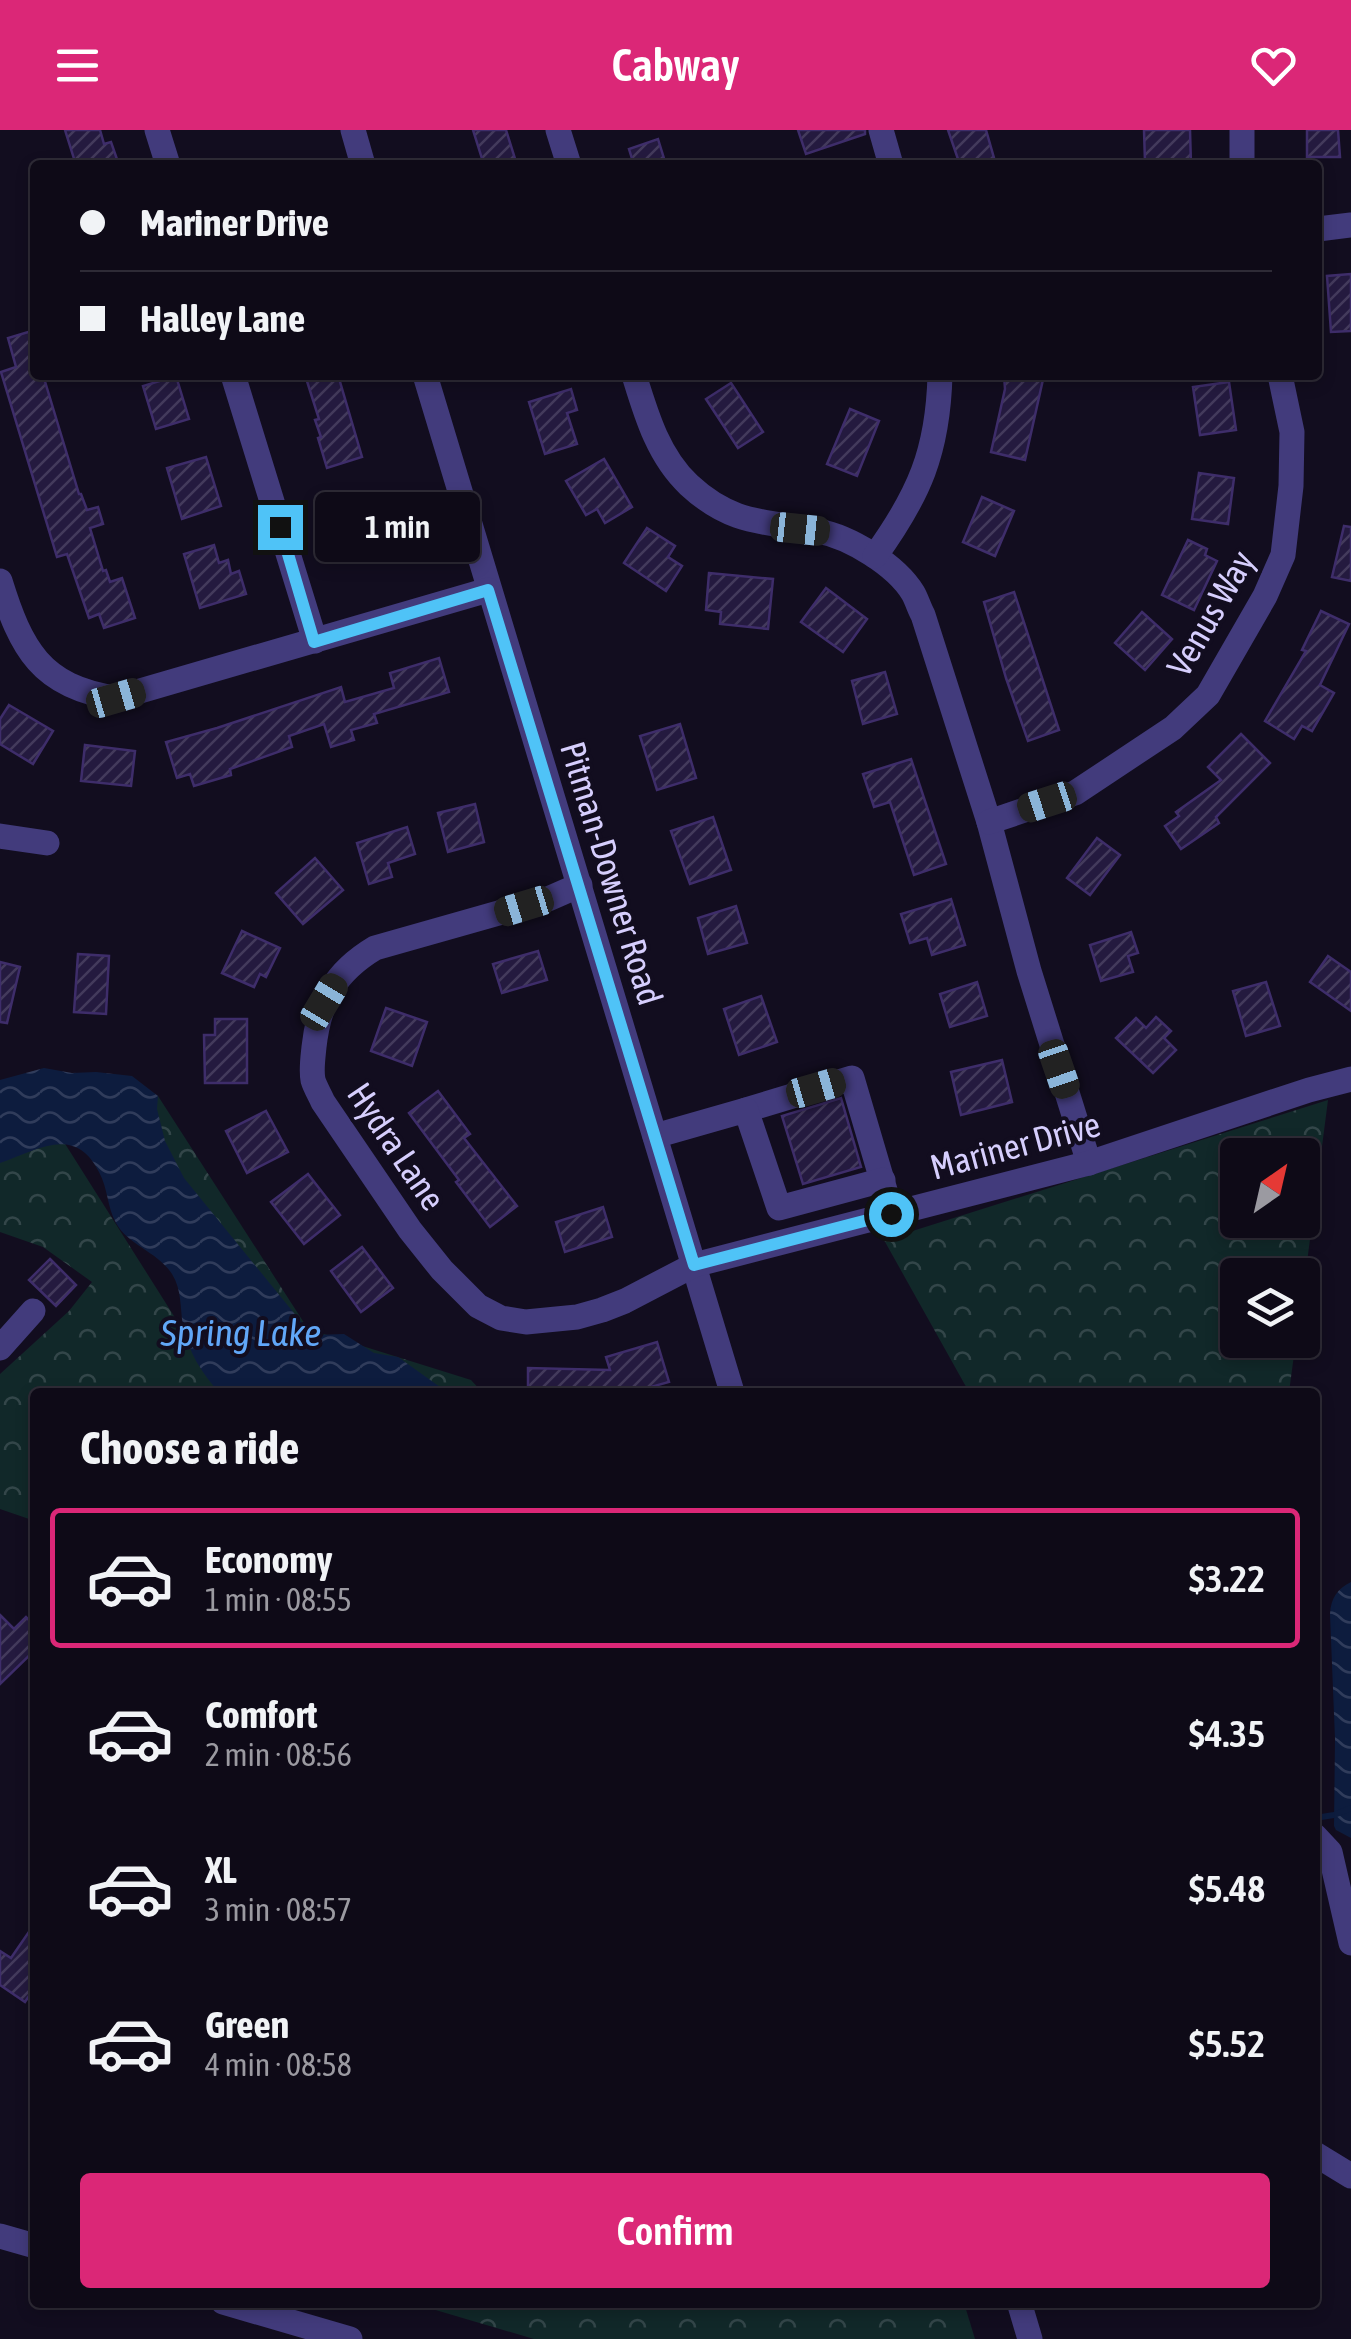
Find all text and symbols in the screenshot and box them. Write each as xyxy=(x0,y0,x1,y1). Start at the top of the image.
icon: menu xyxy=(50,38,105,93)
icon: heart xyxy=(1246,38,1301,93)
text: Cabway xyxy=(612,39,739,91)
text: Mariner Drive xyxy=(140,201,329,244)
text: Halley Lane xyxy=(140,297,305,340)
callout: 1 min xyxy=(315,492,480,562)
route end xyxy=(258,505,303,550)
text: 1 min xyxy=(365,508,430,545)
car xyxy=(769,511,831,547)
street label: Venus Way xyxy=(1158,543,1262,683)
car xyxy=(83,675,149,721)
street label: Pitman-Downer Road xyxy=(553,737,671,1009)
car xyxy=(1014,778,1080,826)
car xyxy=(491,883,557,929)
car xyxy=(296,969,352,1035)
car xyxy=(1035,1036,1083,1102)
car xyxy=(783,1065,849,1111)
street label: Hydra Lane xyxy=(340,1075,454,1217)
street label: Mariner Drive xyxy=(926,1103,1104,1187)
north arrow xyxy=(1220,1138,1320,1238)
map controls xyxy=(1220,1138,1320,1358)
route start xyxy=(869,1192,914,1237)
button: layers xyxy=(1220,1258,1320,1358)
water label: Spring Lake xyxy=(159,1311,322,1354)
text: Choose a ride xyxy=(80,1422,299,1474)
icon: car xyxy=(85,1533,175,1623)
text: Economy xyxy=(205,1538,332,1581)
text: $3.22 xyxy=(1189,1557,1265,1600)
text: 1 min · 08:55 xyxy=(205,1581,352,1618)
icon: car xyxy=(85,1688,175,1778)
text: Comfort xyxy=(205,1693,317,1736)
text: $4.35 xyxy=(1189,1712,1265,1755)
text: 2 min · 08:56 xyxy=(205,1736,352,1773)
icon: car xyxy=(85,1843,175,1933)
text: XL xyxy=(205,1848,237,1891)
text: $5.48 xyxy=(1189,1867,1265,1910)
text: 3 min · 08:57 xyxy=(205,1891,352,1928)
icon: car xyxy=(85,1998,175,2088)
text: Green xyxy=(205,2003,289,2046)
text: $5.52 xyxy=(1189,2022,1265,2065)
text: 4 min · 08:58 xyxy=(205,2046,352,2083)
button: Confirm xyxy=(80,2173,1270,2288)

